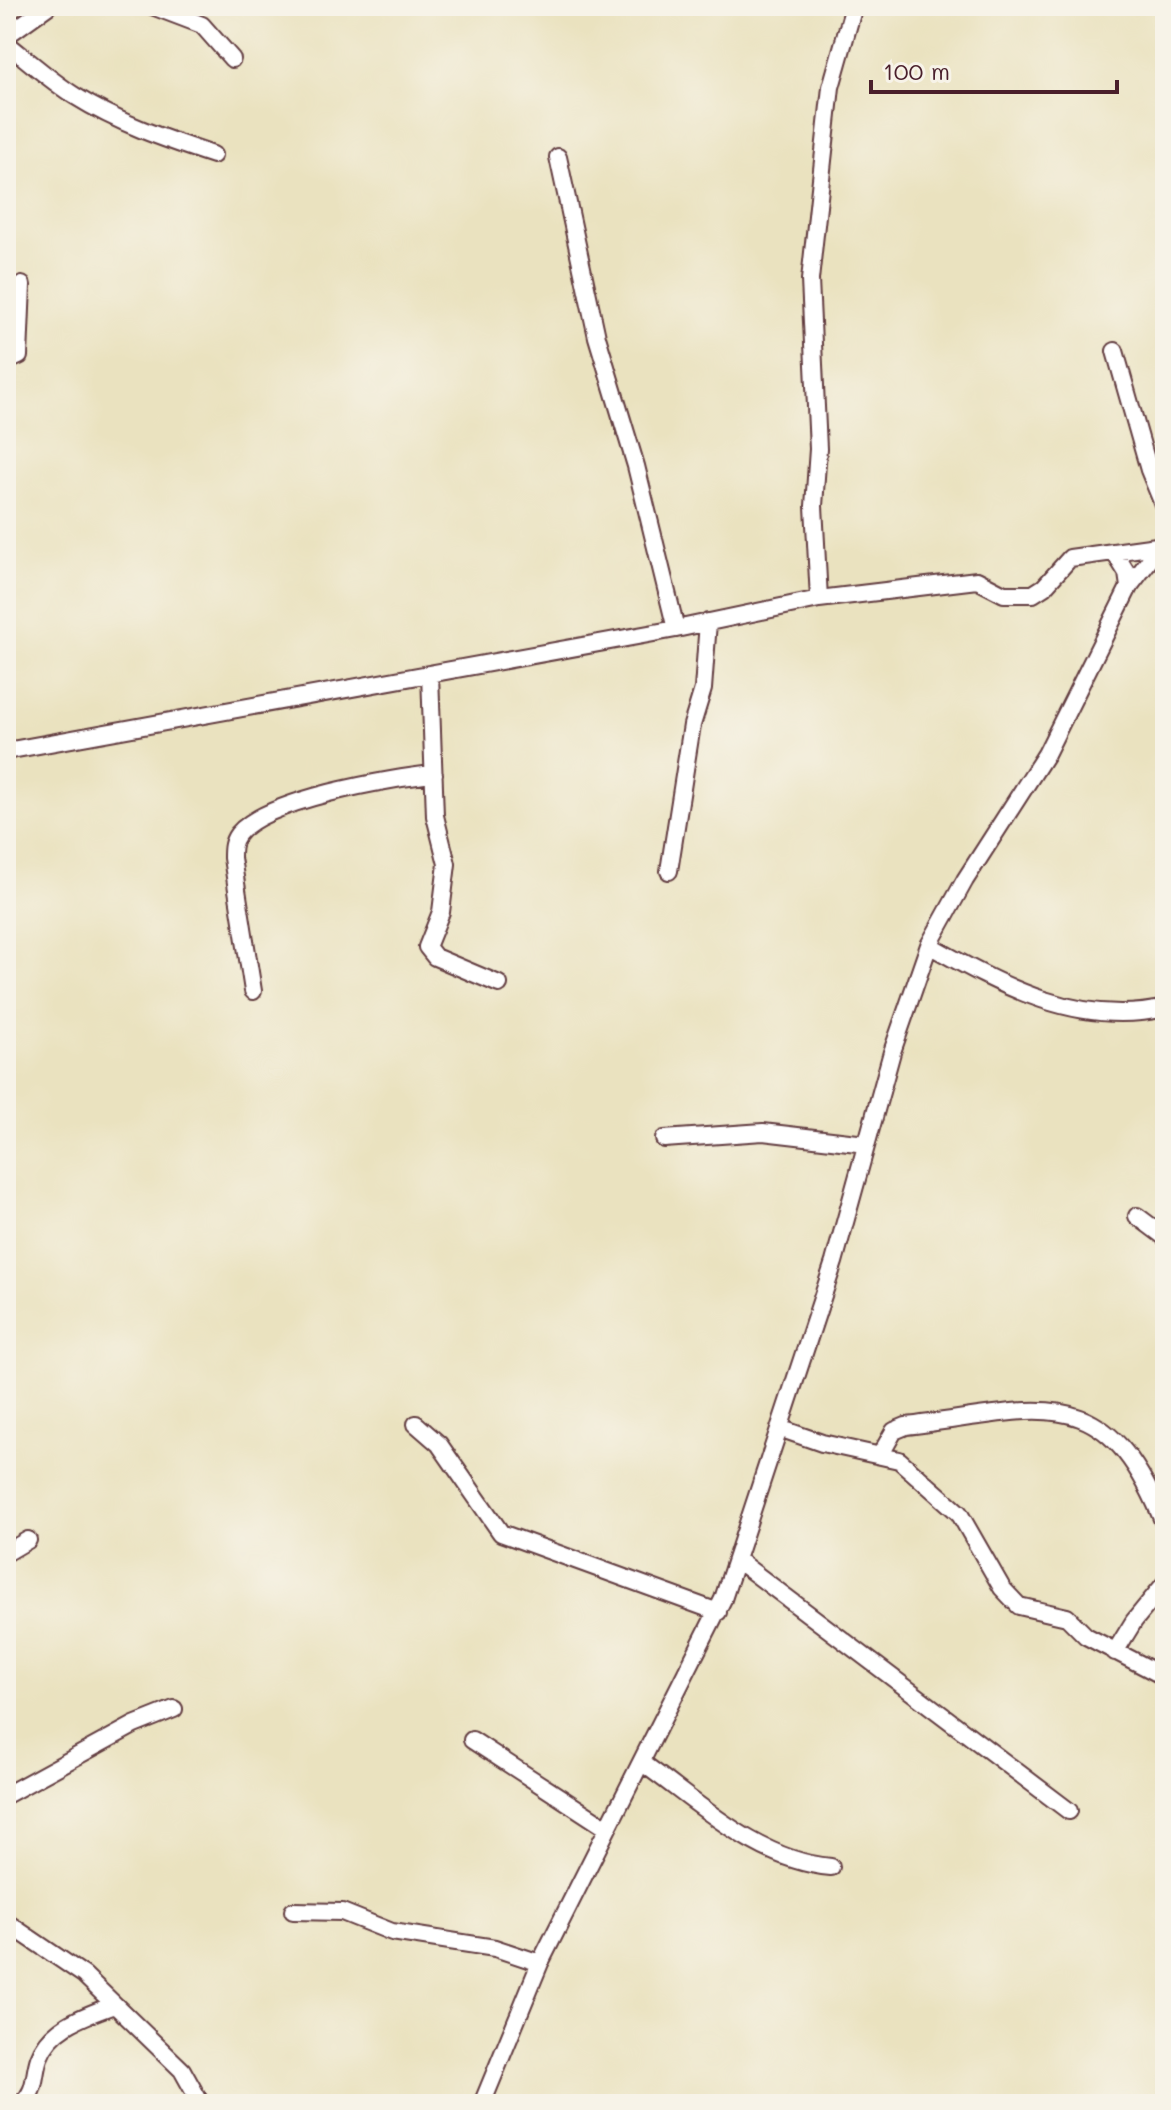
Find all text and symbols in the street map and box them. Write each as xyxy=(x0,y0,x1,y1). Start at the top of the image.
scale bar xyxy=(871,44,1117,94)
text: 100 m xyxy=(883,55,950,86)

